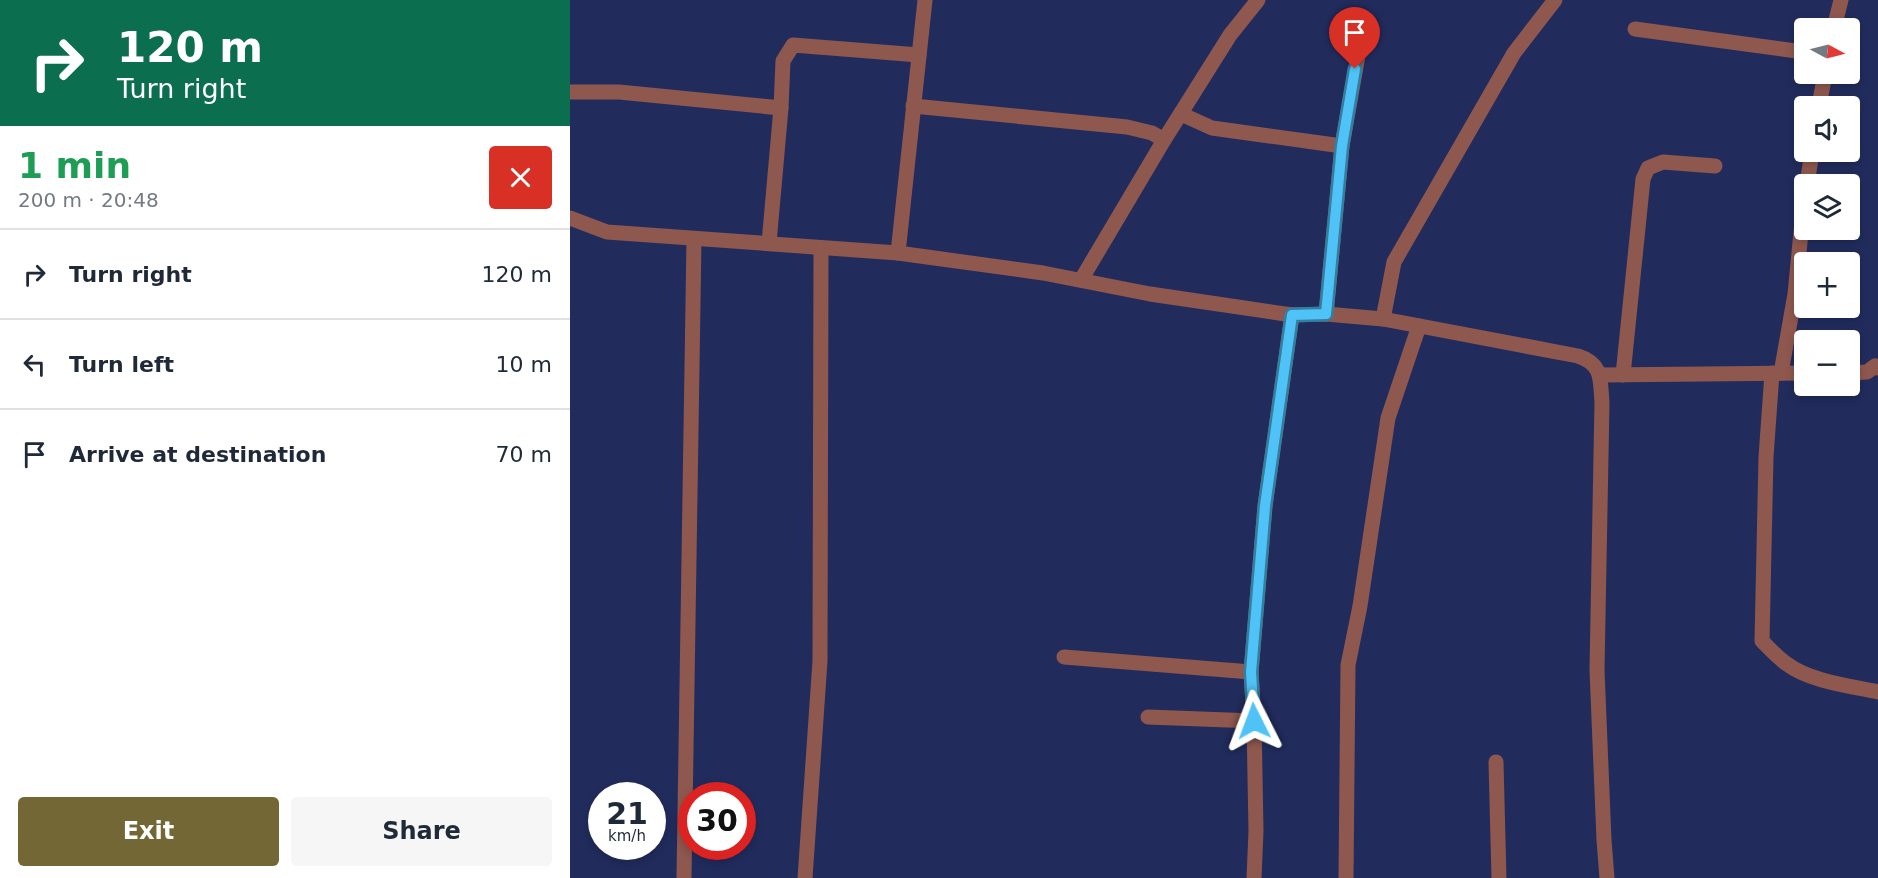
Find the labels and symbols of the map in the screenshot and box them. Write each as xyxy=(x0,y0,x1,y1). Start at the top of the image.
pin xyxy=(1329,7,1380,69)
north arrow xyxy=(1794,18,1860,84)
position arrow xyxy=(1222,689,1286,753)
speed limit sign: 30 xyxy=(678,782,756,860)

